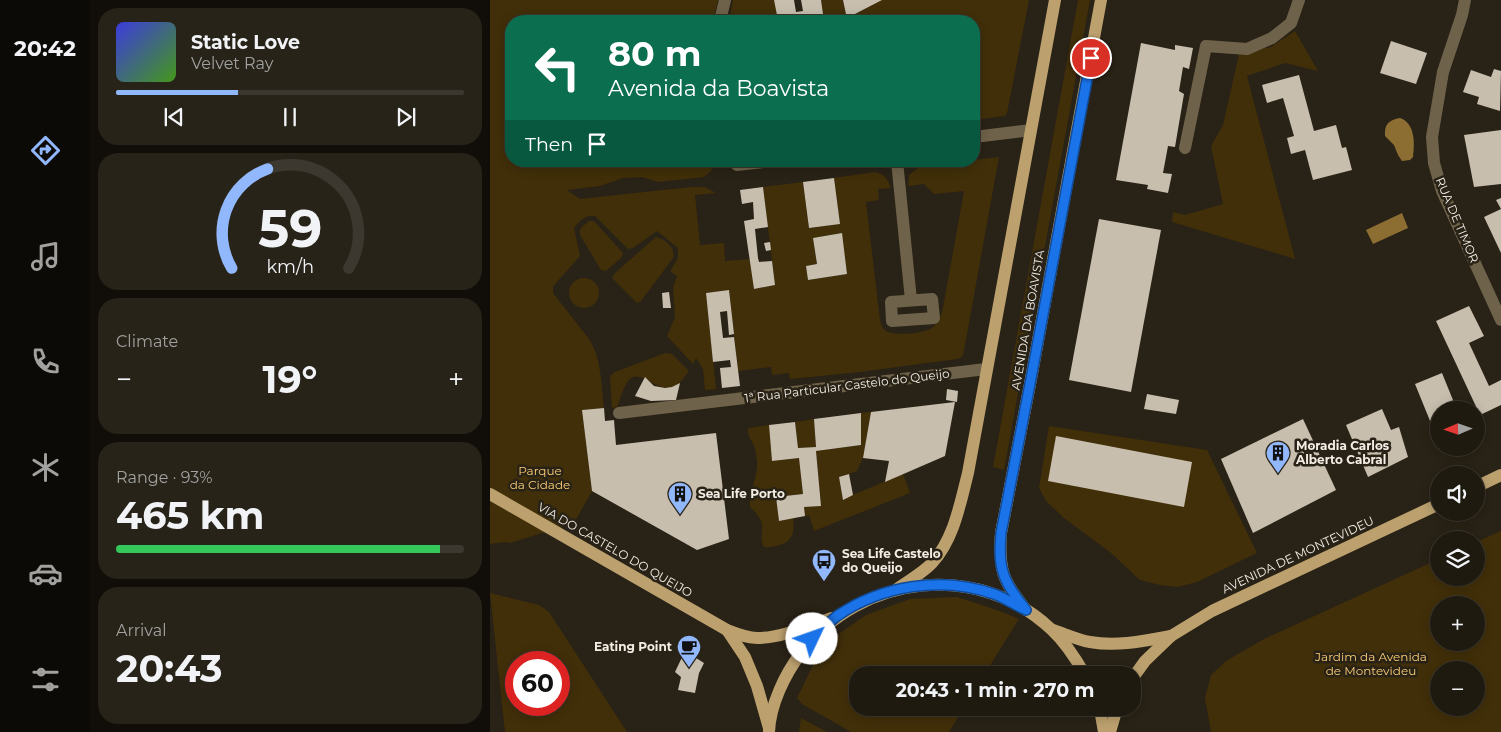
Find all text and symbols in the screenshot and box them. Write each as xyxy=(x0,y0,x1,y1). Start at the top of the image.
text: Static Love xyxy=(191,31,300,54)
text: 80 m xyxy=(608,32,702,75)
text: 20:42 xyxy=(14,35,76,62)
icon: left xyxy=(525,35,590,100)
pin xyxy=(1070,37,1112,79)
icon: arrive xyxy=(1077,44,1105,72)
text: Velvet Ray xyxy=(191,54,273,73)
text: Avenida da Boavista xyxy=(608,75,829,102)
icon: previous xyxy=(160,103,188,131)
icon: pause xyxy=(276,103,304,131)
icon: next xyxy=(392,103,420,131)
icon: arrive xyxy=(583,130,611,158)
icon: directions xyxy=(28,133,63,168)
text: Then xyxy=(525,133,573,156)
street label: RUA DE TIMOR xyxy=(1433,175,1482,265)
text: 59 xyxy=(258,197,322,260)
icon: music xyxy=(28,239,63,274)
street label: AVENIDA DA BOAVISTA xyxy=(1008,248,1047,391)
text: km/h xyxy=(266,256,314,277)
text: Climate xyxy=(116,332,178,351)
icon: phone xyxy=(28,344,63,379)
text: 19° xyxy=(263,356,318,403)
text: − xyxy=(116,362,132,396)
text: + xyxy=(448,362,464,396)
street label: 1ª Rua Particular Castelo do Queijo xyxy=(744,365,950,406)
north arrow xyxy=(1430,401,1485,456)
map controls xyxy=(1430,401,1485,716)
place label: Moradia Carlos Alberto Cabral xyxy=(1295,438,1390,467)
building icon: Moradia Carlos Alberto Cabral xyxy=(1265,440,1291,474)
icon: climate xyxy=(28,450,63,485)
park label: Parque da Cidade xyxy=(510,463,570,492)
button: sound xyxy=(1430,466,1485,521)
text: Range · 93% xyxy=(116,468,213,487)
building icon: Sea Life Porto xyxy=(667,481,693,515)
place label: Sea Life Porto xyxy=(698,486,785,501)
text: 465 km xyxy=(116,492,264,539)
street label: VIA DO CASTELO DO QUEIJO xyxy=(535,499,695,600)
street label: AVENIDA DE MONTEVIDEU xyxy=(1220,513,1376,596)
button: layers xyxy=(1430,531,1485,586)
place label: Sea Life Castelo do Queijo xyxy=(842,546,941,575)
bus stop icon: Sea Life Castelo do Queijo xyxy=(811,548,837,582)
icon: car xyxy=(28,556,63,591)
button: + xyxy=(1430,596,1485,651)
position arrow xyxy=(785,612,837,664)
text: Arrival xyxy=(116,621,166,640)
cafe icon: Eating Point xyxy=(676,634,702,668)
place label: Eating Point xyxy=(594,639,673,654)
text: 20:43 xyxy=(116,645,223,692)
park label: Jardim da Avenida de Montevideu xyxy=(1314,649,1427,678)
speed limit sign: 60 xyxy=(505,651,570,716)
button: − xyxy=(1430,661,1485,716)
icon: filters xyxy=(28,662,63,697)
text: 20:43 · 1 min · 270 m xyxy=(896,679,1094,702)

